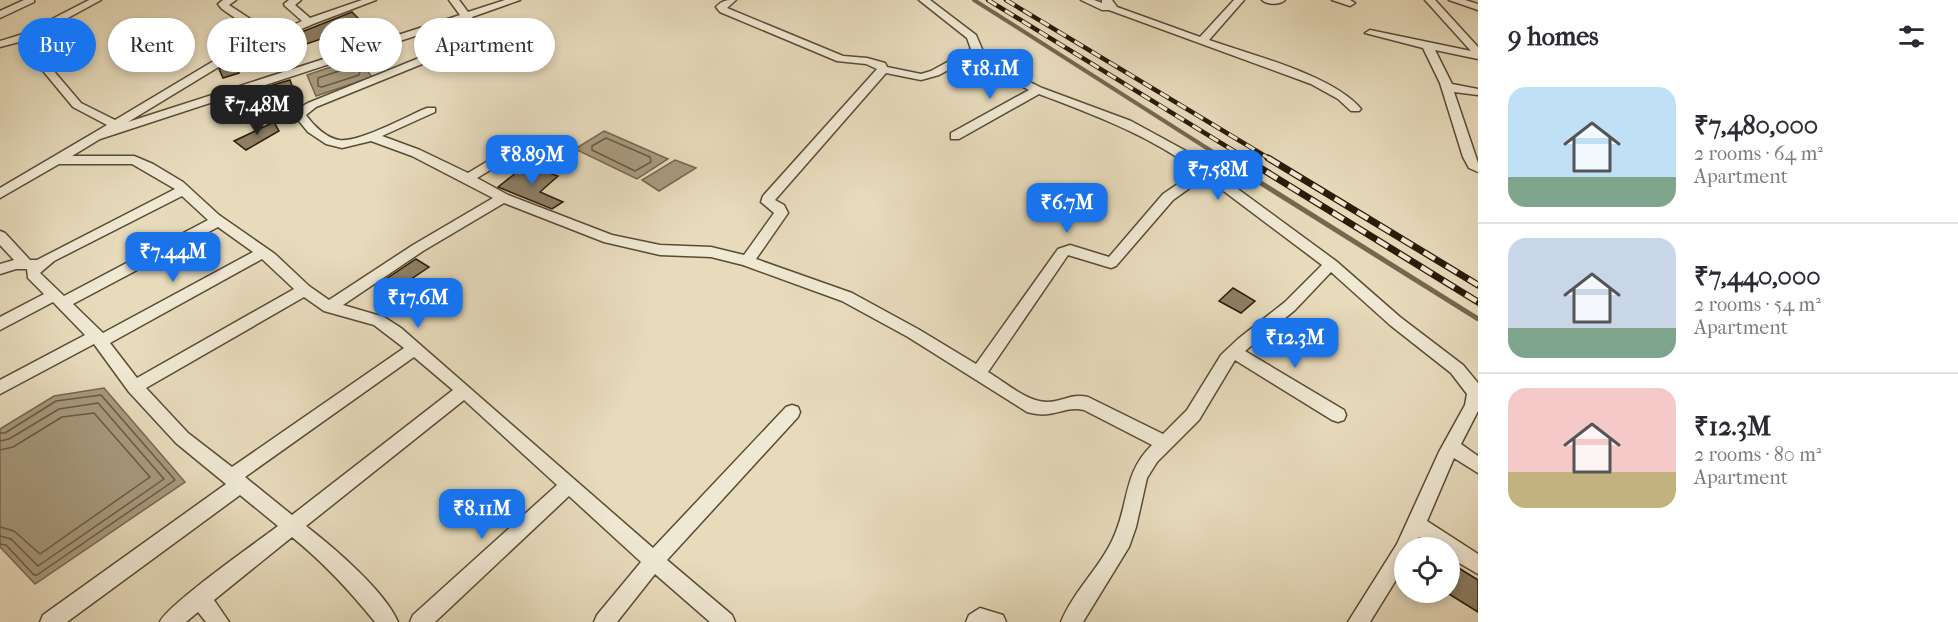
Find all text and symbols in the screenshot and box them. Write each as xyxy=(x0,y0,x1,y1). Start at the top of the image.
chip: Buy xyxy=(18,18,96,72)
chip: Rent xyxy=(108,18,195,72)
chip: Filters xyxy=(207,18,307,72)
chip: New xyxy=(319,18,402,72)
chip: Apartment xyxy=(414,18,555,72)
icon: filters xyxy=(1895,20,1928,53)
text: 9 homes xyxy=(1508,21,1599,52)
pin: ₹18.1M xyxy=(941,49,1039,100)
text: ₹18.1M xyxy=(961,57,1019,80)
pin: ₹7.48M xyxy=(208,85,306,136)
text: ₹7.48M xyxy=(224,93,290,116)
text: ₹7,480,000 xyxy=(1694,110,1818,141)
icon: home xyxy=(1556,111,1628,183)
pin: ₹8.89M xyxy=(483,135,581,186)
text: 2 rooms · 64 m² xyxy=(1694,142,1823,165)
text: ₹8.89M xyxy=(500,143,564,166)
pin: ₹7.58M xyxy=(1169,150,1267,201)
text: ₹7.58M xyxy=(1188,158,1248,181)
text: Apartment xyxy=(1694,165,1788,188)
pin: ₹6.7M xyxy=(1025,183,1109,234)
text: ₹6.7M xyxy=(1041,191,1093,214)
pin: ₹7.44M xyxy=(124,232,222,283)
text: ₹7.44M xyxy=(139,240,207,263)
text: ₹7,440,000 xyxy=(1694,261,1821,292)
icon: home xyxy=(1556,262,1628,334)
pin: ₹17.6M xyxy=(369,278,467,329)
text: ₹17.6M xyxy=(388,286,448,309)
text: 2 rooms · 54 m² xyxy=(1694,293,1821,316)
text: Apartment xyxy=(1694,316,1788,339)
pin: ₹12.3M xyxy=(1246,318,1344,369)
text: ₹12.3M xyxy=(1265,326,1325,349)
text: ₹12.3M xyxy=(1694,411,1771,442)
icon: home xyxy=(1556,412,1628,484)
text: 2 rooms · 80 m² xyxy=(1694,443,1821,466)
text: Apartment xyxy=(1694,466,1788,489)
pin: ₹8.11M xyxy=(433,489,531,540)
text: ₹8.11M xyxy=(453,497,511,520)
map controls xyxy=(1394,537,1460,603)
button: locate xyxy=(1394,537,1460,603)

